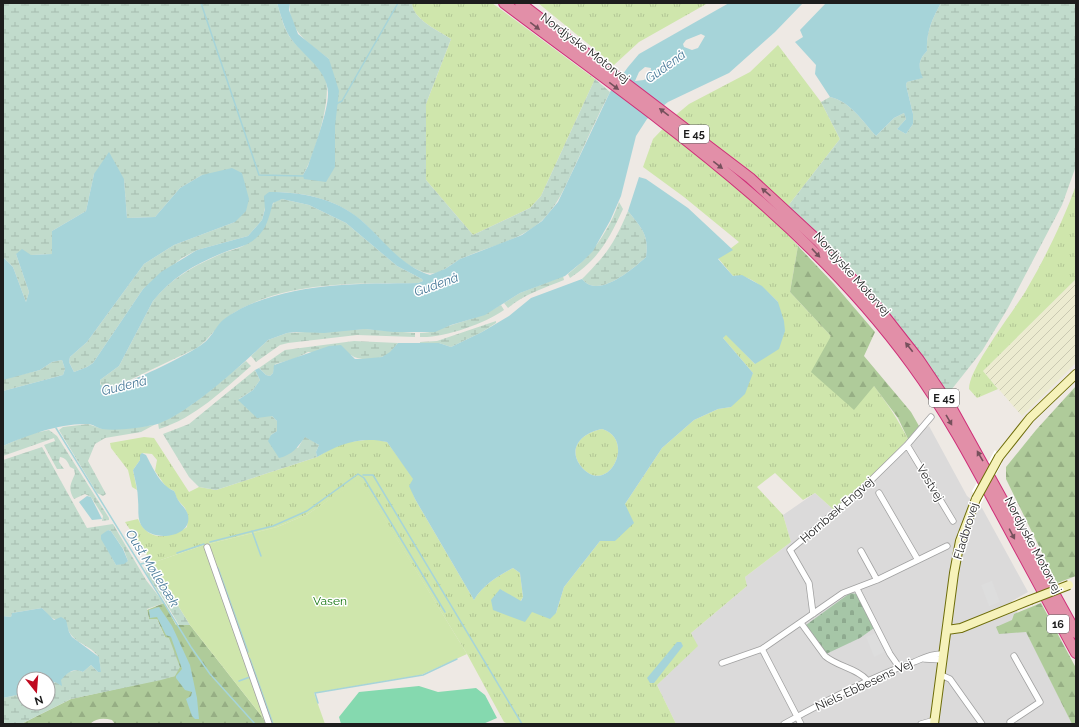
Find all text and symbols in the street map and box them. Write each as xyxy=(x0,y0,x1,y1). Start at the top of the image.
street label: Nordjyske Motorvej xyxy=(538,10,632,86)
one-way arrow xyxy=(530,22,540,30)
water label: Gudenå xyxy=(642,47,689,86)
one-way arrow xyxy=(609,82,620,90)
one-way arrow xyxy=(659,108,669,116)
road number: E 45 xyxy=(679,125,709,143)
one-way arrow xyxy=(712,161,723,169)
one-way arrow xyxy=(761,188,771,197)
street label: Nordjyske Motorvej xyxy=(811,229,893,319)
one-way arrow xyxy=(811,248,821,258)
water label: Gudenå xyxy=(412,269,461,299)
one-way arrow xyxy=(905,342,913,353)
water label: Gudenå xyxy=(100,373,149,398)
road number: E 45 xyxy=(929,389,959,407)
one-way arrow xyxy=(945,414,952,426)
one-way arrow xyxy=(976,451,983,462)
street label: Vestvej xyxy=(914,462,946,504)
street label: Hornbæk Engvej xyxy=(797,474,877,546)
street label: Nordjyske Motorvej xyxy=(1002,494,1064,596)
street label: Fladbrovej xyxy=(951,501,981,561)
water label: Oust Møllebæk xyxy=(123,527,182,610)
one-way arrow xyxy=(1008,528,1015,540)
park label: Vasen xyxy=(313,594,347,608)
road number: 16 xyxy=(1047,615,1069,633)
street label: Niels Ebbesens Vej xyxy=(813,656,915,714)
north arrow xyxy=(16,671,56,711)
text: N xyxy=(33,693,45,708)

